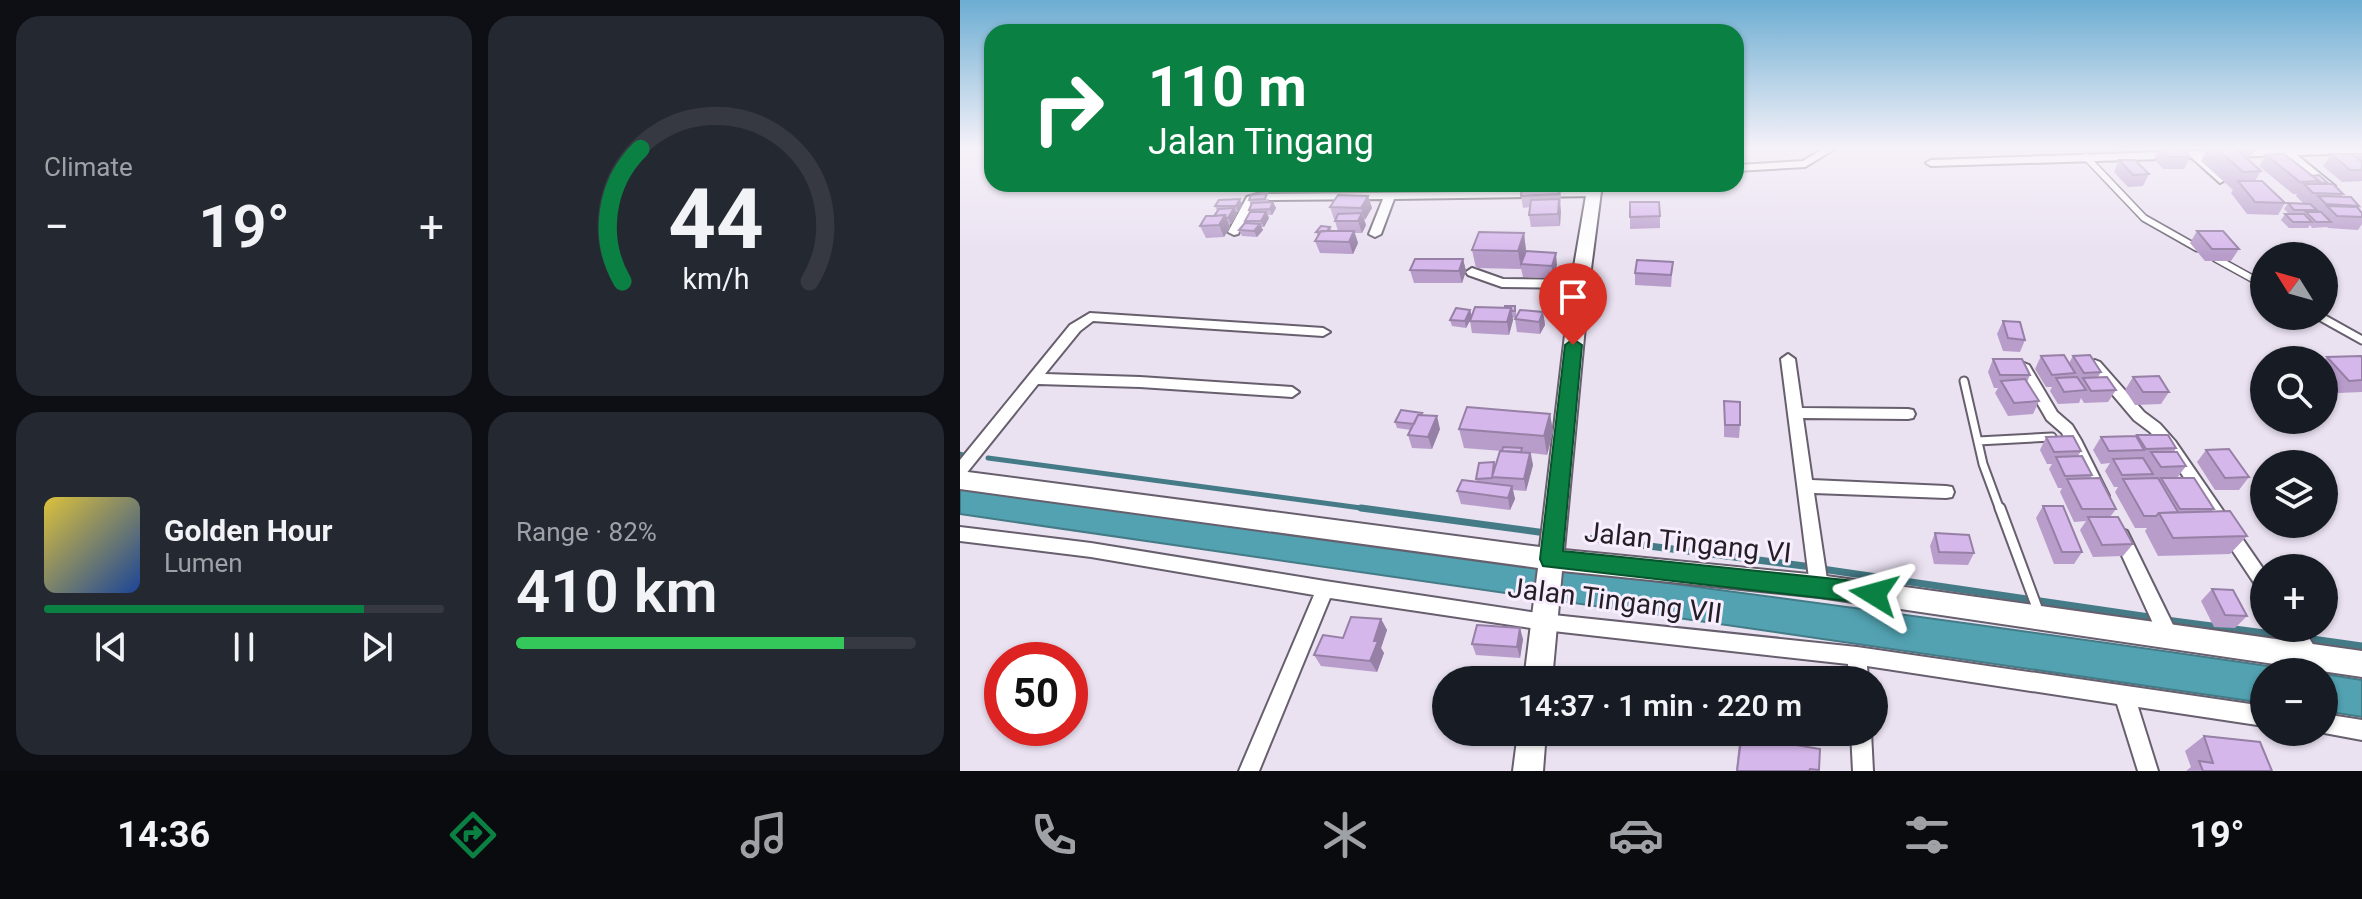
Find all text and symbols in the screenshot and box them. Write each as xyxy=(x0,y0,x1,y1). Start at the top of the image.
text: 110 m xyxy=(1148,54,1307,120)
icon: right xyxy=(1016,56,1120,160)
text: Jalan Tingang xyxy=(1148,121,1374,163)
text: Climate xyxy=(44,152,133,182)
text: 44 xyxy=(668,170,764,267)
text: 19° xyxy=(198,191,290,262)
text: − xyxy=(44,201,69,253)
text: + xyxy=(419,201,444,253)
north arrow xyxy=(2250,242,2338,330)
map controls xyxy=(2250,242,2338,746)
text: km/h xyxy=(682,262,750,296)
pin xyxy=(1539,263,1607,345)
icon: arrive xyxy=(1551,275,1595,319)
button: search xyxy=(2250,346,2338,434)
button: layers xyxy=(2250,450,2338,538)
text: Golden Hour xyxy=(164,513,333,548)
street label: Jalan Tingang VI xyxy=(1583,515,1793,570)
text: Range · 82% xyxy=(516,517,657,547)
text: Lumen xyxy=(164,548,243,578)
position arrow xyxy=(1832,552,1916,636)
button: + xyxy=(2250,554,2338,642)
text: 410 km xyxy=(516,556,718,627)
street label: Jalan Tingang VII xyxy=(1506,571,1724,630)
icon: previous xyxy=(89,625,133,669)
icon: pause xyxy=(222,625,266,669)
icon: next xyxy=(355,625,399,669)
speed limit sign: 50 xyxy=(984,642,1088,746)
button: − xyxy=(2250,658,2338,746)
text: 14:37 · 1 min · 220 m xyxy=(1518,688,1802,723)
icon: directions xyxy=(445,807,501,863)
icon: music xyxy=(736,807,792,863)
icon: phone xyxy=(1026,807,1082,863)
icon: climate xyxy=(1317,807,1373,863)
icon: car xyxy=(1608,807,1664,863)
icon: filters xyxy=(1899,807,1955,863)
text: 14:36 xyxy=(117,814,210,856)
text: 19° xyxy=(2189,814,2245,856)

